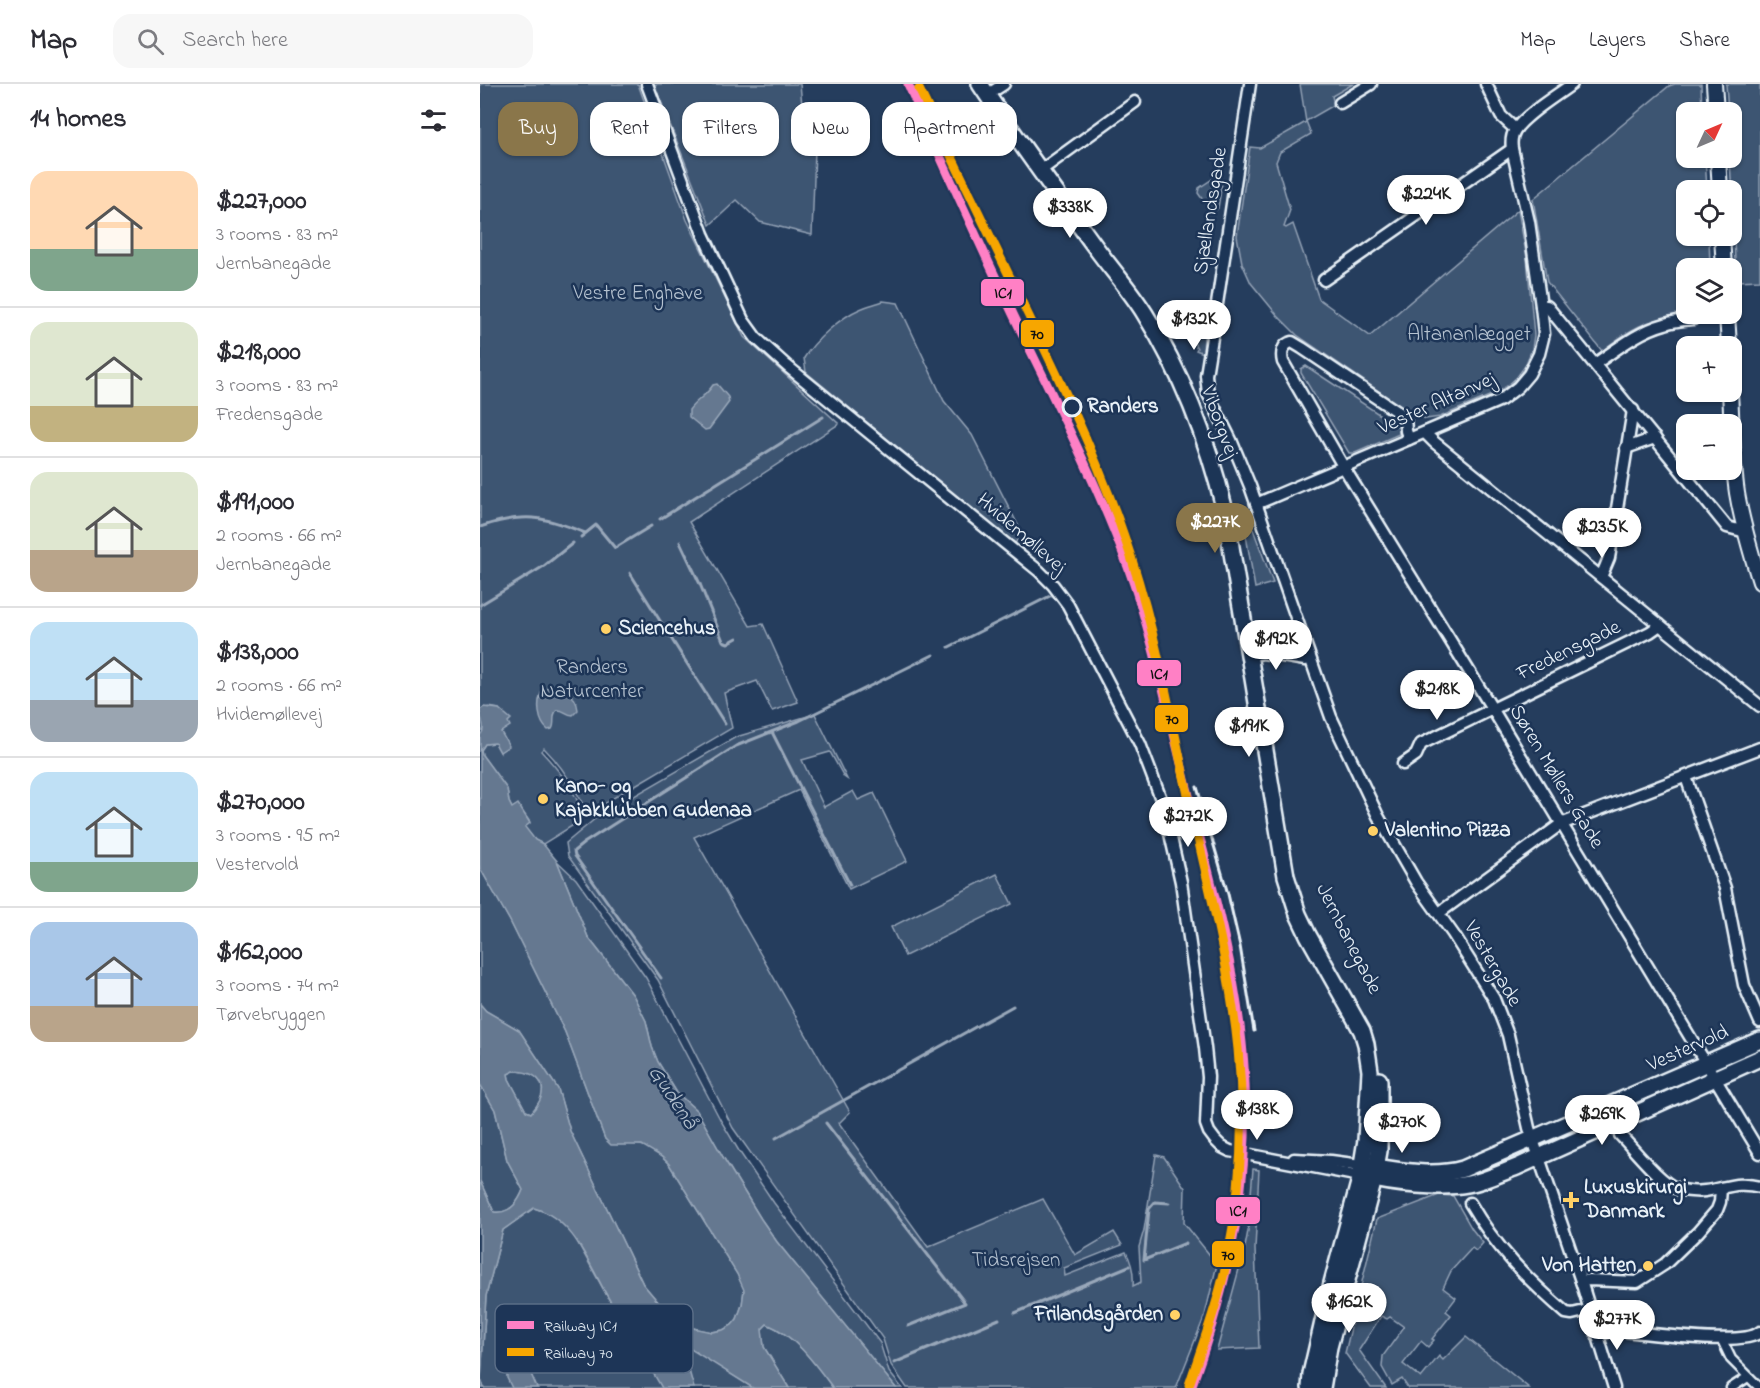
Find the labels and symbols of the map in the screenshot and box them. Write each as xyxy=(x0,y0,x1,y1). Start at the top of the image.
north arrow xyxy=(1676,102,1742,168)
street label: Sjællandsgade xyxy=(1186,145,1238,277)
pin: $224K xyxy=(1384,175,1468,226)
pin: $338K xyxy=(1028,188,1112,239)
line badge: IC1 xyxy=(980,278,1025,307)
park label: Vestre Enghave xyxy=(572,279,703,311)
text: IC1 xyxy=(994,282,1013,306)
pin: $132K xyxy=(1152,300,1236,351)
line badge: 70 xyxy=(1020,319,1055,348)
park label: Altananlægget xyxy=(1407,320,1531,352)
text: 70 xyxy=(1030,323,1044,347)
street label: Vester Altanvej xyxy=(1373,364,1501,444)
street label: Viborgvej xyxy=(1190,381,1246,464)
place label: Randers xyxy=(1087,392,1159,422)
marker: Randers xyxy=(1062,397,1082,417)
street label: Hvidemøllevej xyxy=(969,486,1073,582)
pin: $227K xyxy=(1173,503,1257,554)
pin: $235K xyxy=(1560,508,1644,559)
street label: Fredensgade xyxy=(1511,613,1627,691)
place label: Sciencehus xyxy=(618,614,716,644)
pin: $192K xyxy=(1234,620,1318,671)
marker: Sciencehus xyxy=(599,622,613,636)
park label: Randers Naturcenter xyxy=(540,653,644,707)
line badge: IC1 xyxy=(1136,659,1182,687)
text: IC1 xyxy=(1150,663,1169,687)
pin: $218K xyxy=(1395,670,1479,721)
street label: Søren Møllers Gade xyxy=(1501,699,1611,855)
line badge: 70 xyxy=(1154,704,1189,733)
pin: $191K xyxy=(1207,707,1291,758)
text: 70 xyxy=(1165,708,1179,732)
place label: Kano- og Kajakklubben Gudenaa xyxy=(555,772,752,826)
marker: Kano- og Kajakklubben Gudenaa xyxy=(536,792,550,806)
pin: $272K xyxy=(1146,797,1230,848)
place label: Valentino Pizza xyxy=(1384,816,1510,846)
marker: Valentino Pizza xyxy=(1366,824,1380,838)
street label: Jernbanegade xyxy=(1305,878,1389,1001)
street label: Vestergade xyxy=(1453,915,1529,1014)
street label: Vestervold xyxy=(1641,1018,1734,1081)
water label: Gudenå xyxy=(639,1060,706,1137)
pin: $138K xyxy=(1215,1090,1299,1141)
pin: $269K xyxy=(1560,1095,1644,1146)
pin: $270K xyxy=(1360,1103,1444,1154)
place label: Luxuskirurgi Danmark xyxy=(1583,1173,1687,1227)
marker: Luxuskirurgi Danmark xyxy=(1562,1191,1580,1209)
line badge: IC1 xyxy=(1215,1196,1261,1225)
text: IC1 xyxy=(1229,1200,1248,1224)
line badge: 70 xyxy=(1211,1240,1245,1268)
text: 70 xyxy=(1221,1244,1235,1268)
park label: Tidsrejsen xyxy=(972,1246,1060,1276)
place label: Von Hatten xyxy=(1541,1251,1636,1281)
marker: Von Hatten xyxy=(1641,1259,1655,1273)
pin: $162K xyxy=(1307,1283,1391,1334)
place label: Frilandsgården xyxy=(1033,1300,1163,1332)
pin: $277K xyxy=(1575,1300,1659,1351)
legend xyxy=(495,1304,693,1373)
marker: Frilandsgården xyxy=(1168,1308,1182,1322)
text: Railway IC1 xyxy=(544,1315,617,1339)
text: Railway 70 xyxy=(544,1342,613,1366)

